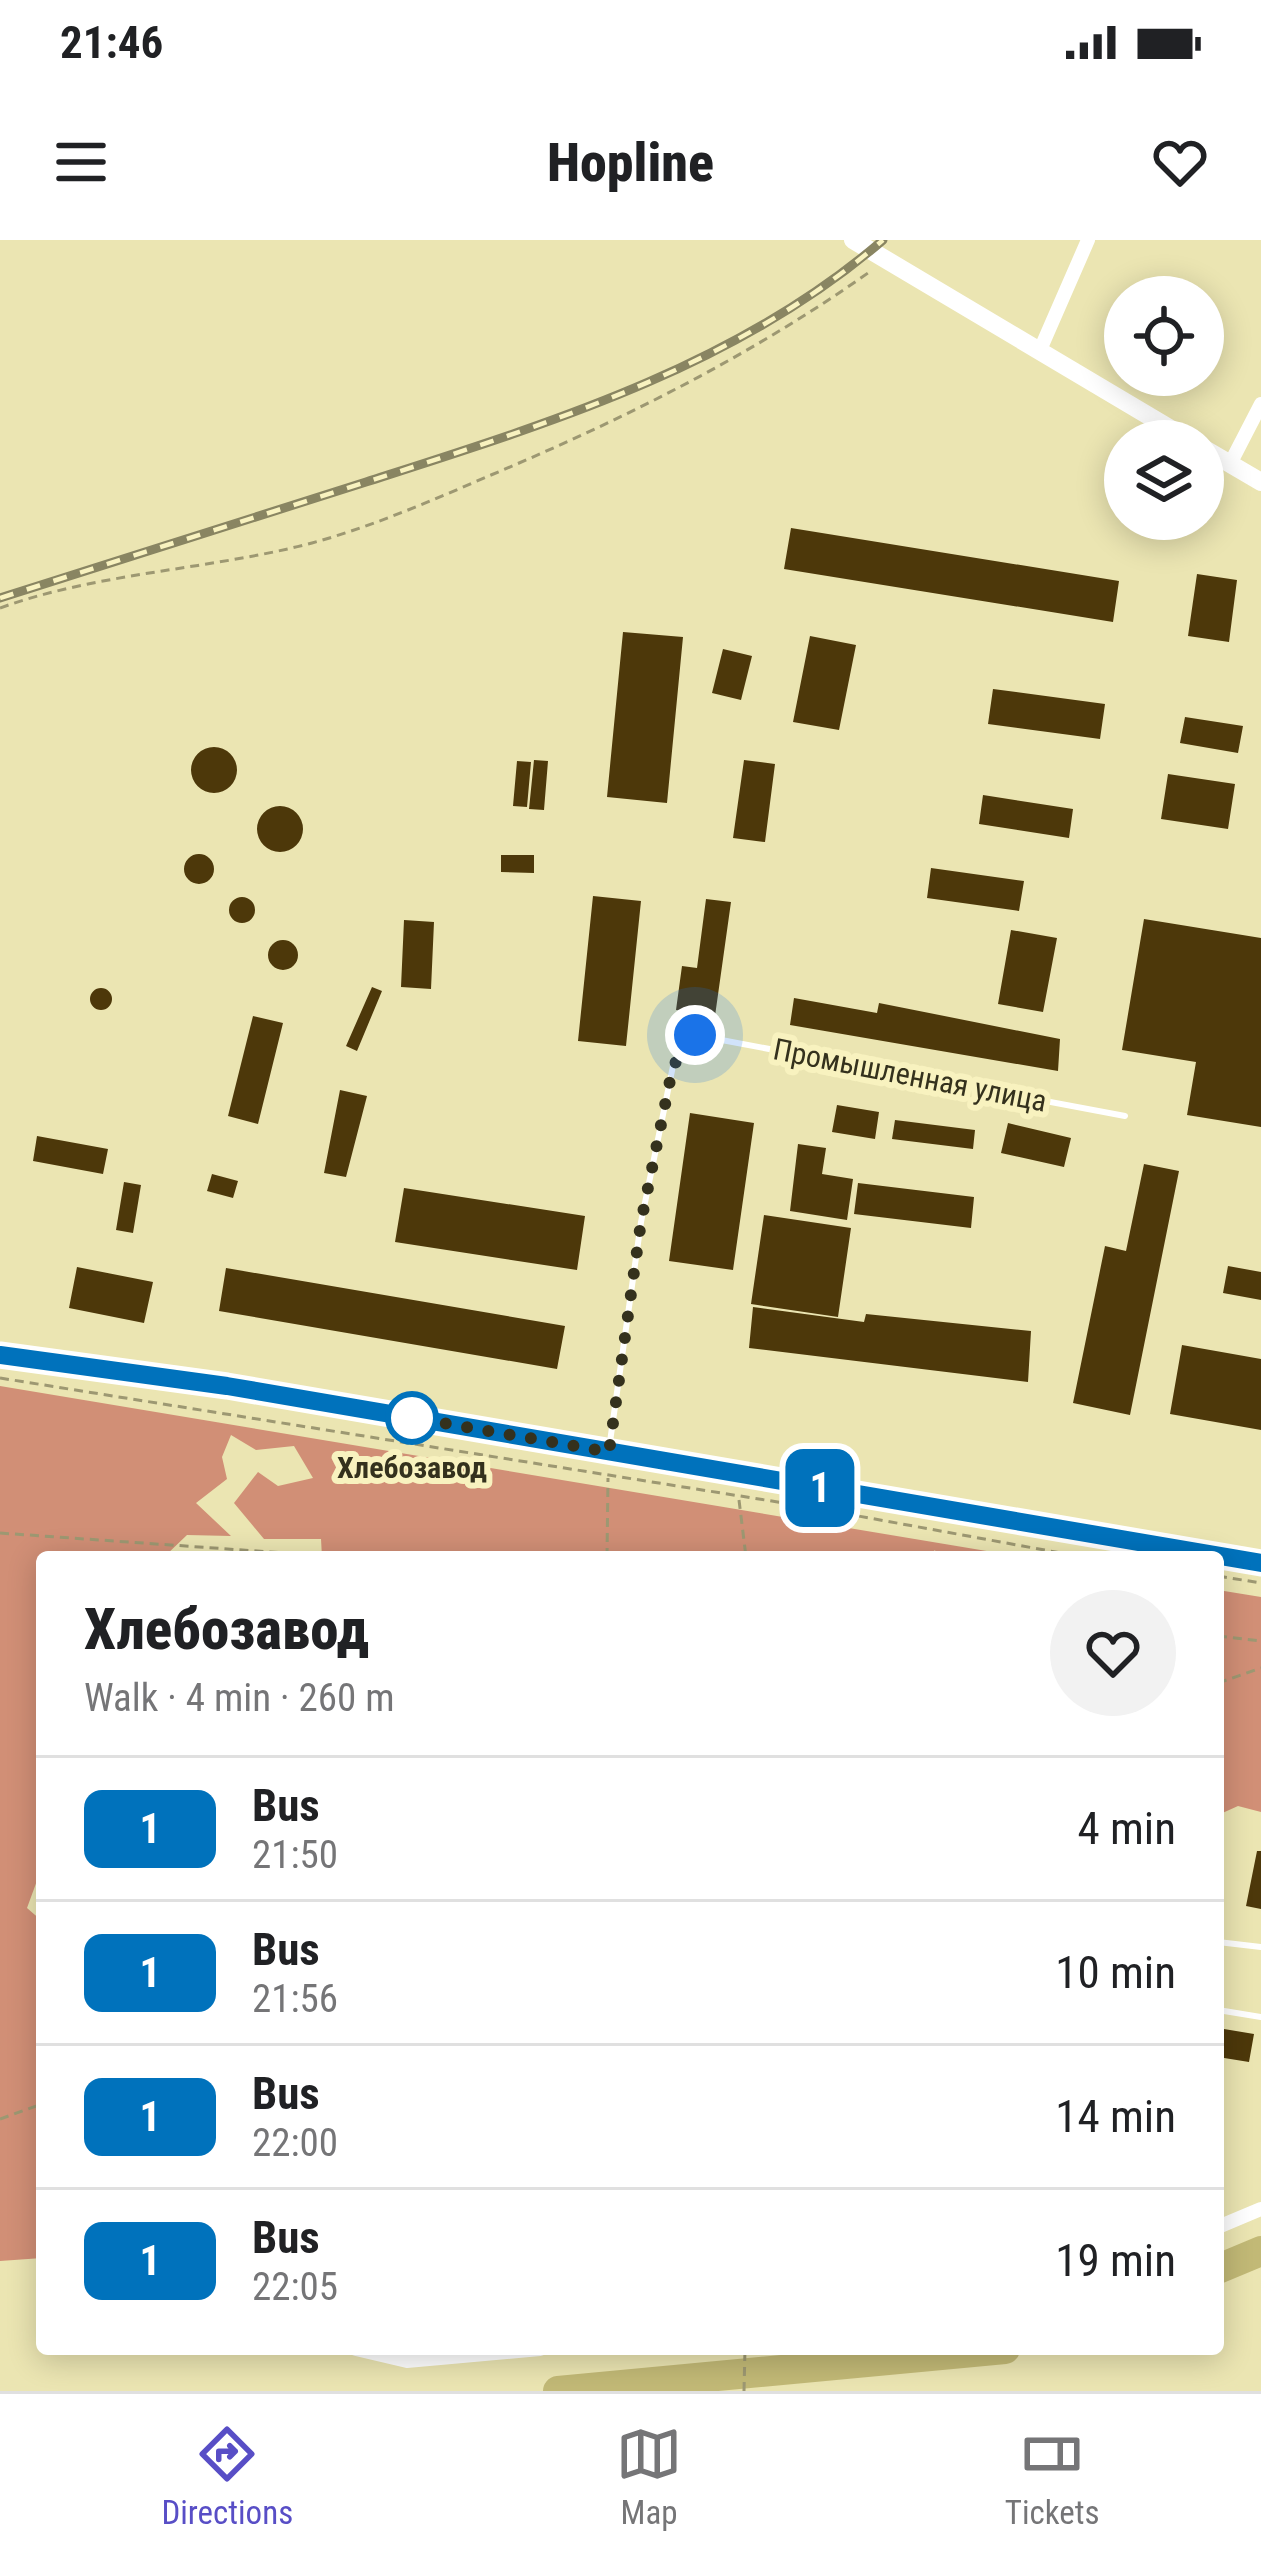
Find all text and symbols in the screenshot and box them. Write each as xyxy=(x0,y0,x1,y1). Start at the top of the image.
text: 21:46 xyxy=(60,16,163,69)
icon: menu xyxy=(48,129,114,195)
icon: heart xyxy=(1147,129,1213,195)
text: Hopline xyxy=(547,131,714,194)
map controls xyxy=(1104,276,1224,540)
button: locate xyxy=(1104,276,1224,396)
button: layers xyxy=(1104,420,1224,540)
your location xyxy=(665,1005,725,1065)
street label: Промышленная улица xyxy=(770,1031,1050,1119)
marker: Хлебозавод xyxy=(387,1393,437,1443)
line badge: 1 xyxy=(781,1449,859,1527)
place label: Хлебозавод xyxy=(337,1450,487,1485)
text: 1 xyxy=(809,1463,831,1512)
button: heart xyxy=(1050,1590,1176,1716)
text: Хлебозавод xyxy=(84,1596,369,1663)
text: Walk · 4 min · 260 m xyxy=(84,1675,395,1721)
text: Bus xyxy=(252,1779,320,1832)
text: 4 min xyxy=(1077,1802,1176,1855)
text: 1 xyxy=(139,1804,161,1853)
text: 21:50 xyxy=(252,1832,338,1878)
text: Bus xyxy=(252,1923,320,1976)
text: 10 min xyxy=(1055,1946,1176,1999)
text: 1 xyxy=(139,1948,161,1997)
text: 21:56 xyxy=(252,1976,338,2022)
text: Bus xyxy=(252,2067,320,2120)
text: 14 min xyxy=(1055,2090,1176,2143)
text: 1 xyxy=(139,2092,161,2141)
text: 22:00 xyxy=(252,2120,338,2166)
text: Bus xyxy=(252,2211,320,2264)
text: 19 min xyxy=(1055,2234,1176,2287)
text: 1 xyxy=(139,2236,161,2285)
text: 22:05 xyxy=(252,2264,338,2310)
tab: Directions xyxy=(161,2421,293,2532)
tab: Map xyxy=(616,2421,682,2532)
tab: Tickets xyxy=(1005,2421,1100,2532)

